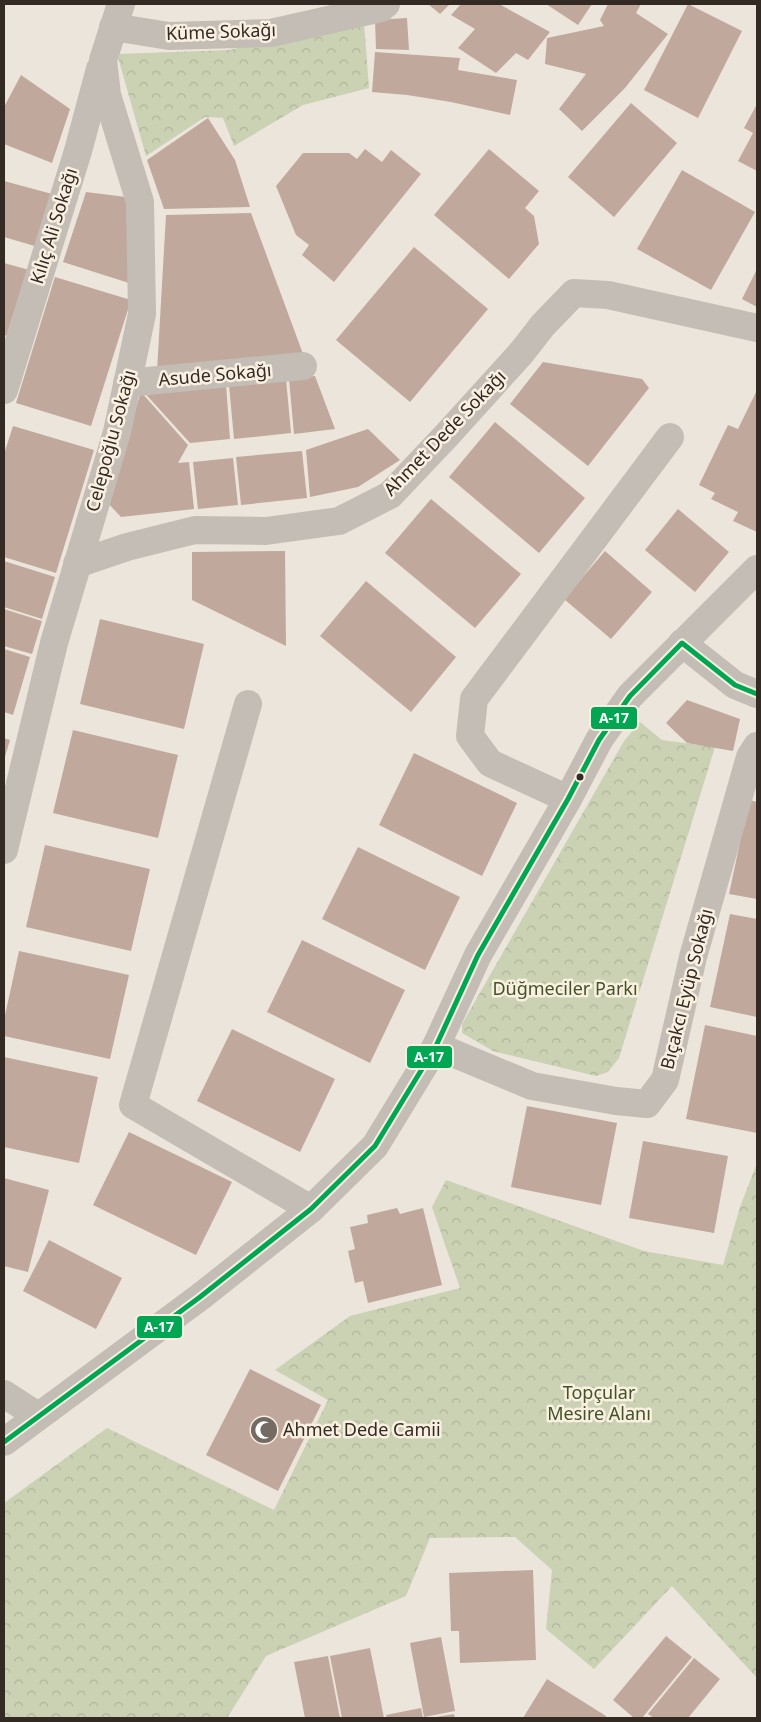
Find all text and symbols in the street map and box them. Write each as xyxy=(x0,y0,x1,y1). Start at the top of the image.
street label: Küme Sokağı xyxy=(166,17,276,45)
street label: Kılıç Ali Sokağı xyxy=(24,165,82,287)
street label: Asude Sokağı xyxy=(157,357,272,391)
street label: Ahmet Dede Sokağı xyxy=(378,364,511,500)
street label: Celepoğlu Sokağı xyxy=(80,367,141,514)
line badge: A-17 xyxy=(590,706,638,730)
text: A-17 xyxy=(599,708,629,727)
unlabelled marker xyxy=(575,772,585,782)
street label: Bıçakcı Eyüp Sokağı xyxy=(654,906,718,1072)
park label: Düğmeciler Parkı xyxy=(492,976,638,1000)
line badge: A-17 xyxy=(406,1045,453,1069)
text: A-17 xyxy=(414,1047,444,1066)
line badge: A-17 xyxy=(136,1315,183,1339)
text: A-17 xyxy=(144,1317,174,1336)
park label: Topçular Mesire Alanı xyxy=(547,1380,651,1425)
mosque icon: Ahmet Dede Camii xyxy=(249,1415,279,1445)
place label: Ahmet Dede Camii xyxy=(283,1417,441,1441)

